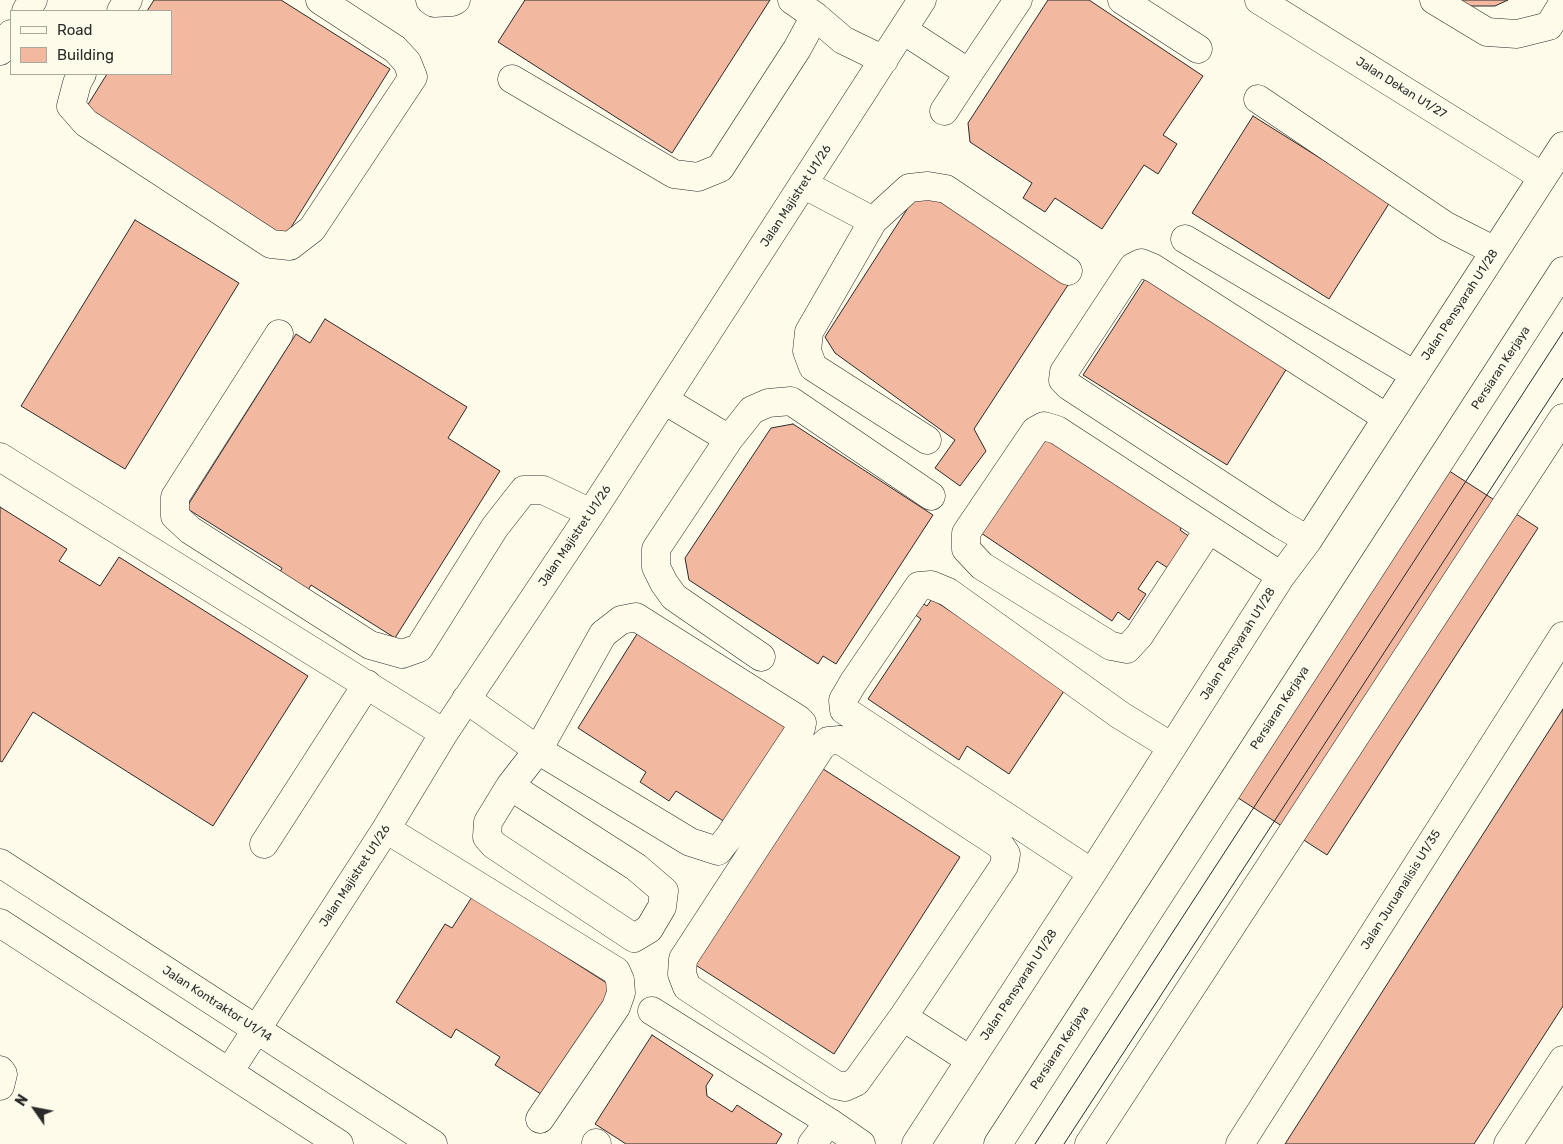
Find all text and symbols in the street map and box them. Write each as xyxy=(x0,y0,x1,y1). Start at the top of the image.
legend xyxy=(10,10,172,75)
text: Road xyxy=(57,21,93,39)
text: Building xyxy=(57,46,114,64)
street label: Jalan Dekan U1/27 xyxy=(1353,54,1449,122)
street label: Jalan Majistret U1/26 xyxy=(758,142,834,250)
street label: Jalan Pensyarah U1/28 xyxy=(1419,247,1501,363)
street label: Persiaran Kerjaya xyxy=(1469,324,1533,412)
street label: Jalan Majistret U1/26 xyxy=(536,483,614,589)
street label: Jalan Pensyarah U1/28 xyxy=(1198,585,1278,703)
street label: Persiaran Kerjaya xyxy=(1248,664,1312,752)
street label: Jalan Majistret U1/26 xyxy=(317,822,393,930)
street label: Jalan Juruanalisis U1/35 xyxy=(1358,827,1444,953)
street label: Jalan Pensyarah U1/28 xyxy=(978,927,1060,1043)
street label: Jalan Kontraktor U1/14 xyxy=(159,963,275,1045)
street label: Persiaran Kerjaya xyxy=(1028,1004,1092,1092)
north arrow xyxy=(10,1084,60,1134)
text: N xyxy=(12,1092,32,1109)

